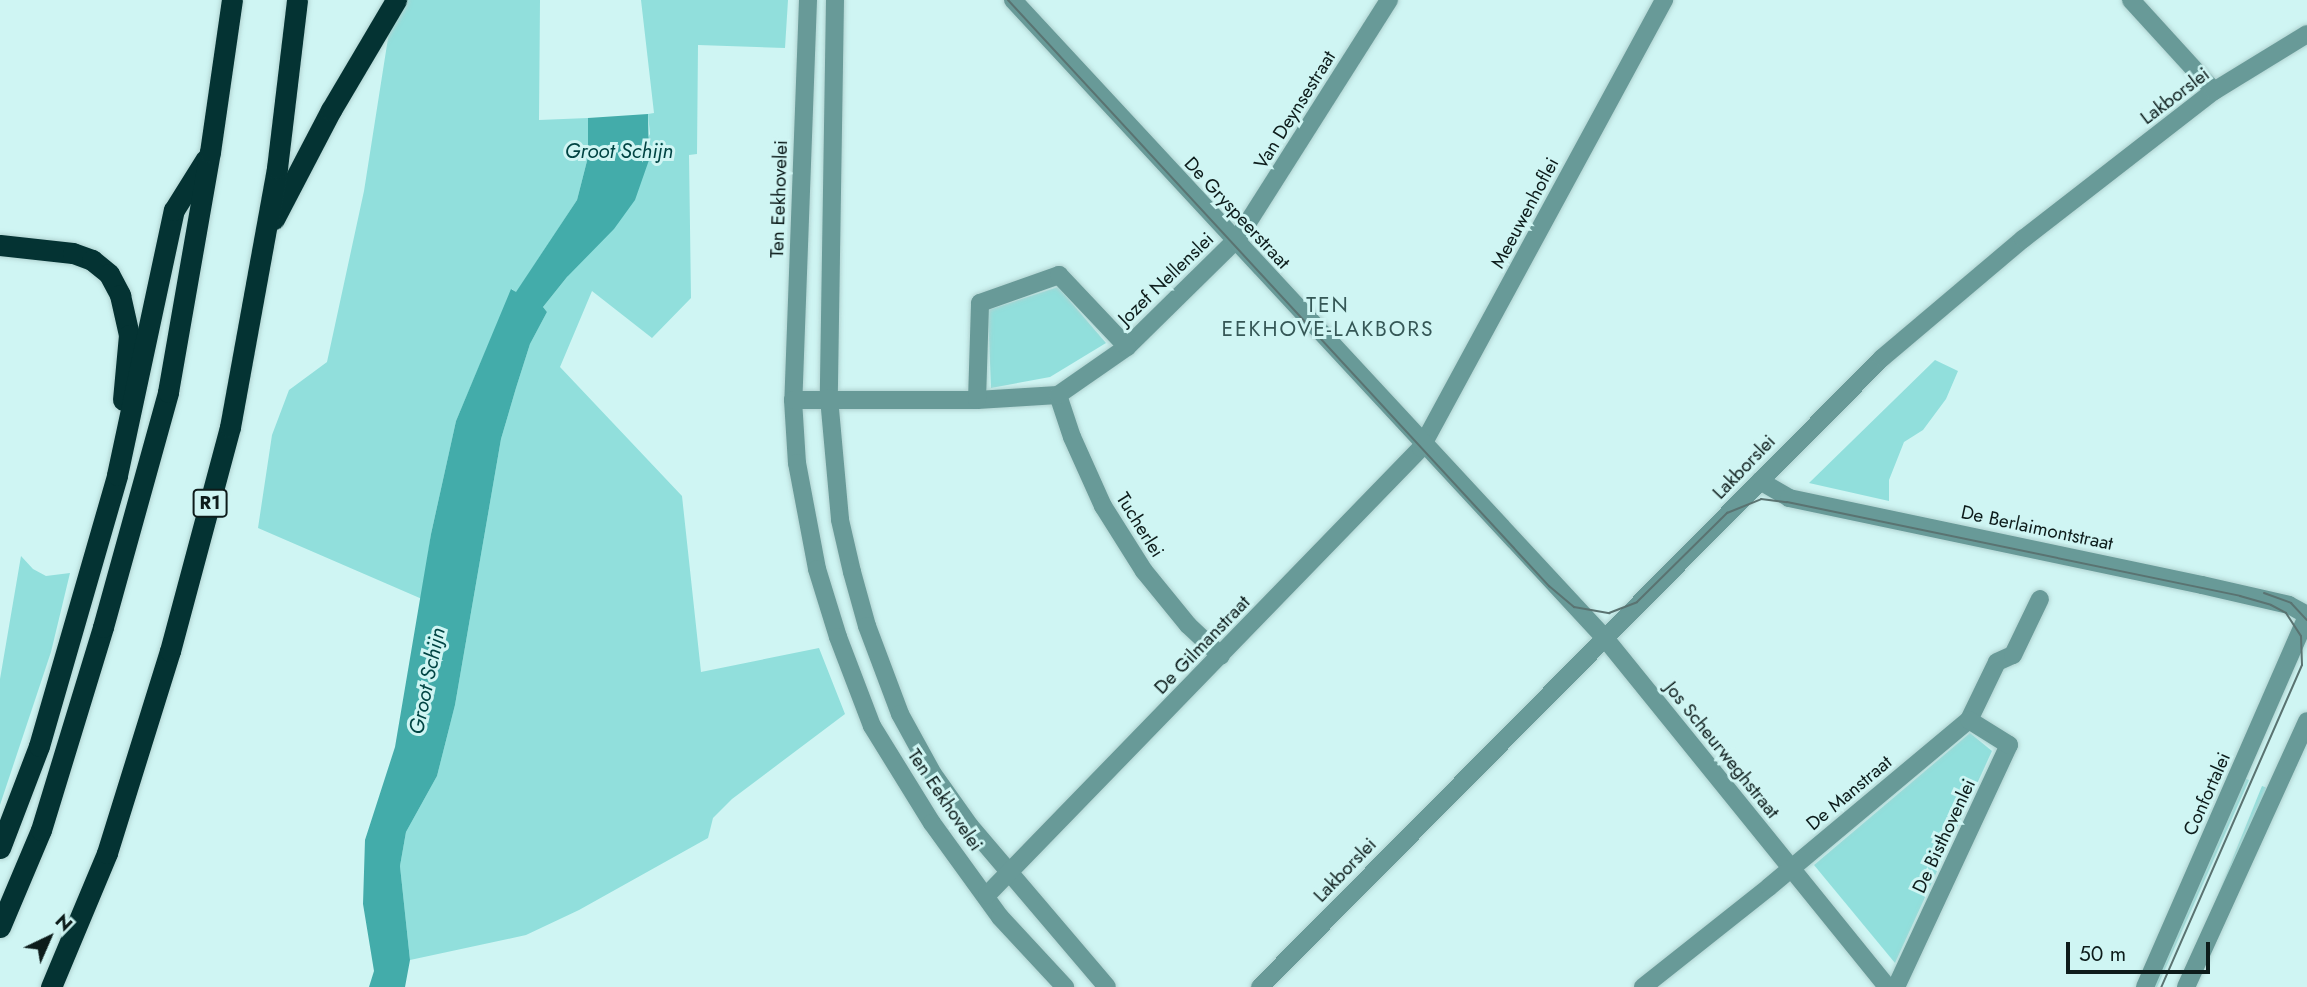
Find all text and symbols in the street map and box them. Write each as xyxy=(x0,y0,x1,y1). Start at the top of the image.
street label: Van Deynsestraat xyxy=(1250,47,1340,173)
street label: Lakborslei xyxy=(2136,63,2214,129)
water label: Groot Schijn xyxy=(565,138,673,164)
street label: Ten Eekhovelei xyxy=(766,140,792,258)
street label: De Gryspeerstraat xyxy=(1179,152,1295,274)
street label: Meeuwenhoflei xyxy=(1486,154,1564,272)
street label: Jozef Nellenslei xyxy=(1114,228,1218,330)
district label: TEN EEKHOVE-LAKBORS xyxy=(1223,292,1433,342)
street label: Lakborslei xyxy=(1708,430,1780,504)
road number: R1 xyxy=(192,489,228,518)
street label: Tucherlei xyxy=(1111,489,1169,561)
street label: De Berlaimontstraat xyxy=(1959,501,2115,555)
street label: De Gilmanstraat xyxy=(1149,591,1255,699)
water label: Groot Schijn xyxy=(403,625,451,737)
street label: Jos Scheurweghstraat xyxy=(1660,677,1784,823)
street label: Ten Eekhovelei xyxy=(903,745,987,855)
street label: Confortalei xyxy=(2179,749,2235,839)
street label: De Manstraat xyxy=(1802,751,1896,835)
street label: De Bisthovenlei xyxy=(1908,775,1980,897)
street label: Lakborslei xyxy=(1309,833,1381,907)
north arrow xyxy=(14,903,84,973)
text: N xyxy=(49,908,79,937)
scale bar xyxy=(2069,928,2212,972)
text: 50 m xyxy=(2079,939,2126,969)

